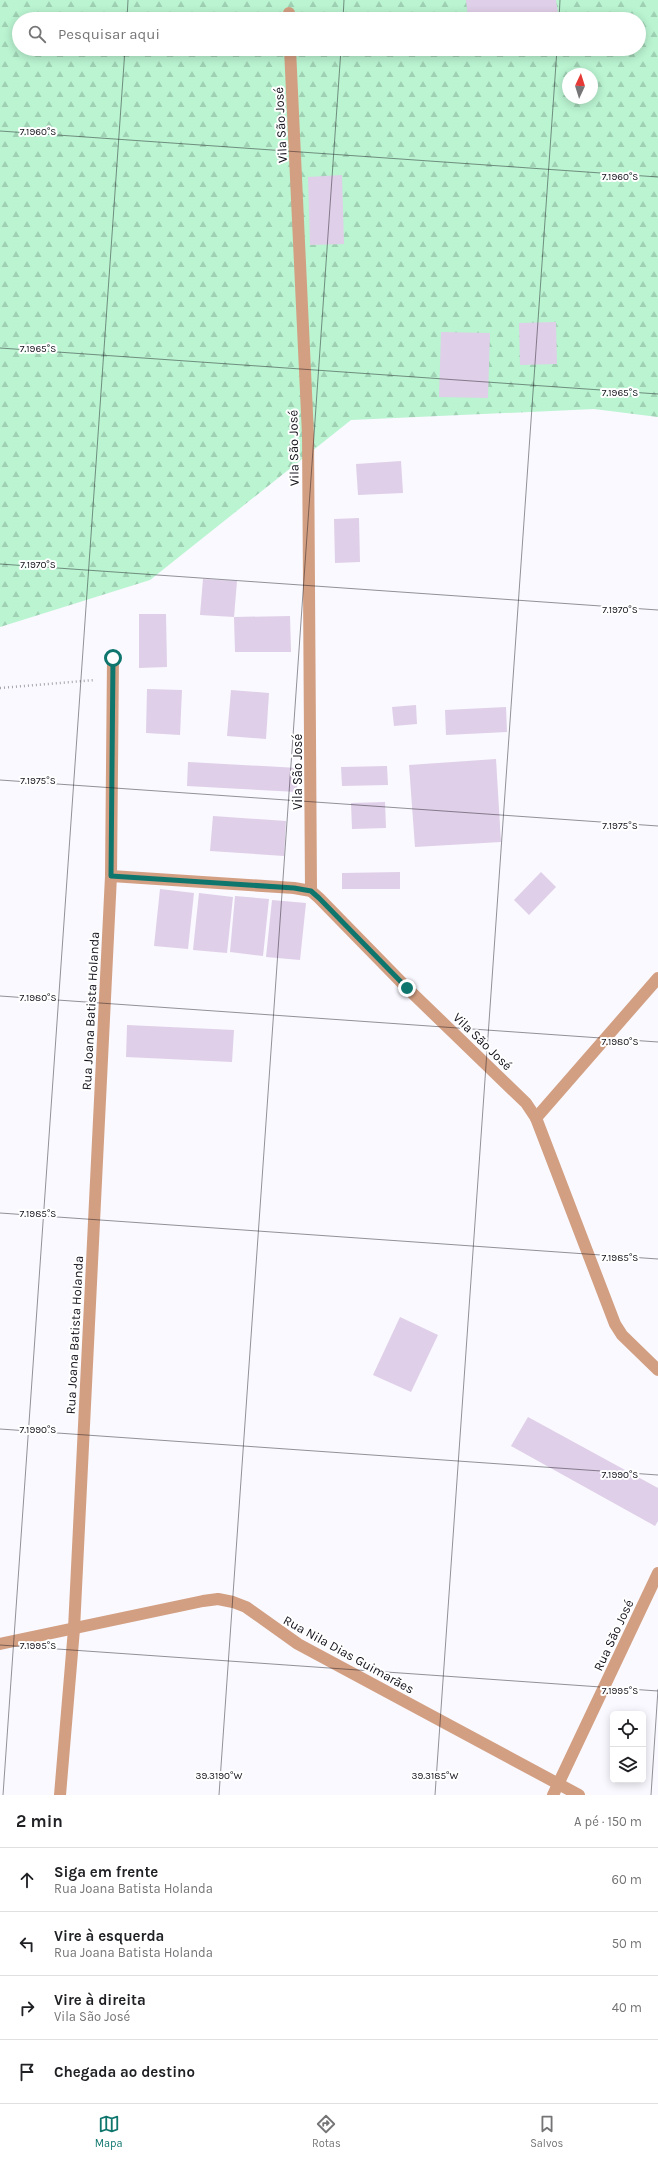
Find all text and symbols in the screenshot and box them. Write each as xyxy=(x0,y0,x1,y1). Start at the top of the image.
search box xyxy=(12,12,646,56)
icon: search xyxy=(26,23,48,45)
text: Pesquisar aqui xyxy=(58,25,160,43)
north arrow xyxy=(562,68,598,104)
street label: Vila São José xyxy=(271,86,290,163)
text: 7.1960°S xyxy=(20,126,56,138)
text: 7.1960°S xyxy=(602,171,638,183)
text: 7.1965°S xyxy=(20,343,56,355)
text: 7.1965°S xyxy=(602,387,638,399)
street label: Vila São José xyxy=(285,409,302,486)
text: 7.1970°S xyxy=(20,559,56,571)
text: 7.1970°S xyxy=(602,604,638,616)
route start xyxy=(104,649,122,667)
street label: Vila São José xyxy=(290,734,305,810)
text: 7.1975°S xyxy=(20,775,56,787)
text: 7.1975°S xyxy=(602,820,638,832)
street label: Rua Joana Batista Holanda xyxy=(79,931,102,1091)
route end xyxy=(398,979,416,997)
text: 7.1980°S xyxy=(19,992,57,1004)
street label: Vila São José xyxy=(450,1010,515,1073)
text: 7.1980°S xyxy=(601,1036,639,1048)
text: 7.1985°S xyxy=(20,1208,56,1220)
text: 7.1985°S xyxy=(602,1252,638,1264)
street label: Rua Joana Batista Holanda xyxy=(63,1255,86,1415)
text: 7.1990°S xyxy=(20,1424,56,1436)
text: 7.1990°S xyxy=(602,1469,638,1481)
street label: Rua São José xyxy=(590,1597,637,1673)
street label: Rua Nila Dias Guimarães xyxy=(281,1612,417,1697)
text: 7.1995°S xyxy=(20,1640,56,1652)
text: 7.1995°S xyxy=(602,1685,638,1697)
map controls xyxy=(610,1711,646,1783)
button: locate xyxy=(610,1711,646,1747)
button: layers xyxy=(610,1747,646,1783)
text: 39.3190°W xyxy=(196,1770,242,1782)
text: 39.3185°W xyxy=(412,1770,458,1782)
text: 2 min xyxy=(16,1811,63,1831)
text: A pé · 150 m xyxy=(574,1814,642,1829)
text: Siga em frente xyxy=(54,1863,158,1881)
icon: ahead xyxy=(16,1869,38,1891)
text: 60 m xyxy=(612,1872,642,1887)
text: Rua Joana Batista Holanda xyxy=(54,1881,213,1896)
text: Vire à esquerda xyxy=(54,1927,164,1945)
icon: left xyxy=(16,1933,38,1955)
text: 50 m xyxy=(612,1936,642,1951)
text: Rua Joana Batista Holanda xyxy=(54,1945,213,1960)
text: Vire à direita xyxy=(54,1991,146,2009)
icon: right xyxy=(16,1997,38,2019)
text: 40 m xyxy=(612,2000,642,2015)
text: Vila São José xyxy=(54,2009,130,2024)
icon: arrive xyxy=(16,2061,38,2083)
text: Chegada ao destino xyxy=(54,2063,195,2081)
tab: Mapa xyxy=(95,2113,123,2150)
tab: Rotas xyxy=(312,2113,341,2150)
tab: Salvos xyxy=(530,2113,563,2150)

